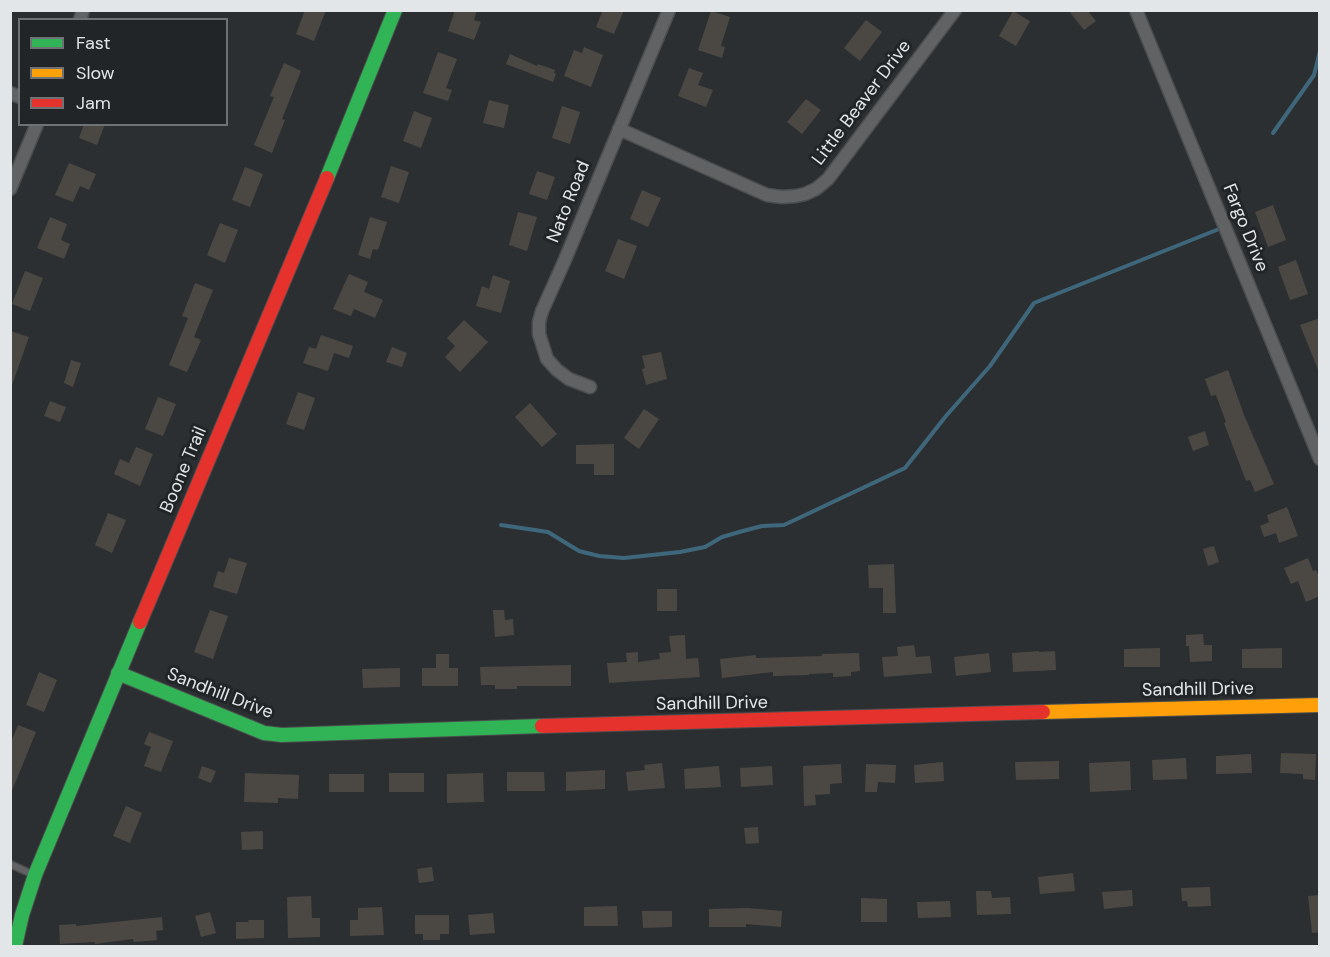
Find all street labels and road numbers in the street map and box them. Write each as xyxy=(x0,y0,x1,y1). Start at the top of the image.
street label: Little Beaver Drive xyxy=(808,36,916,170)
street label: Nato Road xyxy=(543,158,595,246)
street label: Fargo Drive xyxy=(1218,181,1272,275)
street label: Boone Trail xyxy=(156,424,212,516)
street label: Sandhill Drive xyxy=(164,664,276,724)
street label: Sandhill Drive xyxy=(1142,678,1254,702)
street label: Sandhill Drive xyxy=(656,692,768,716)

